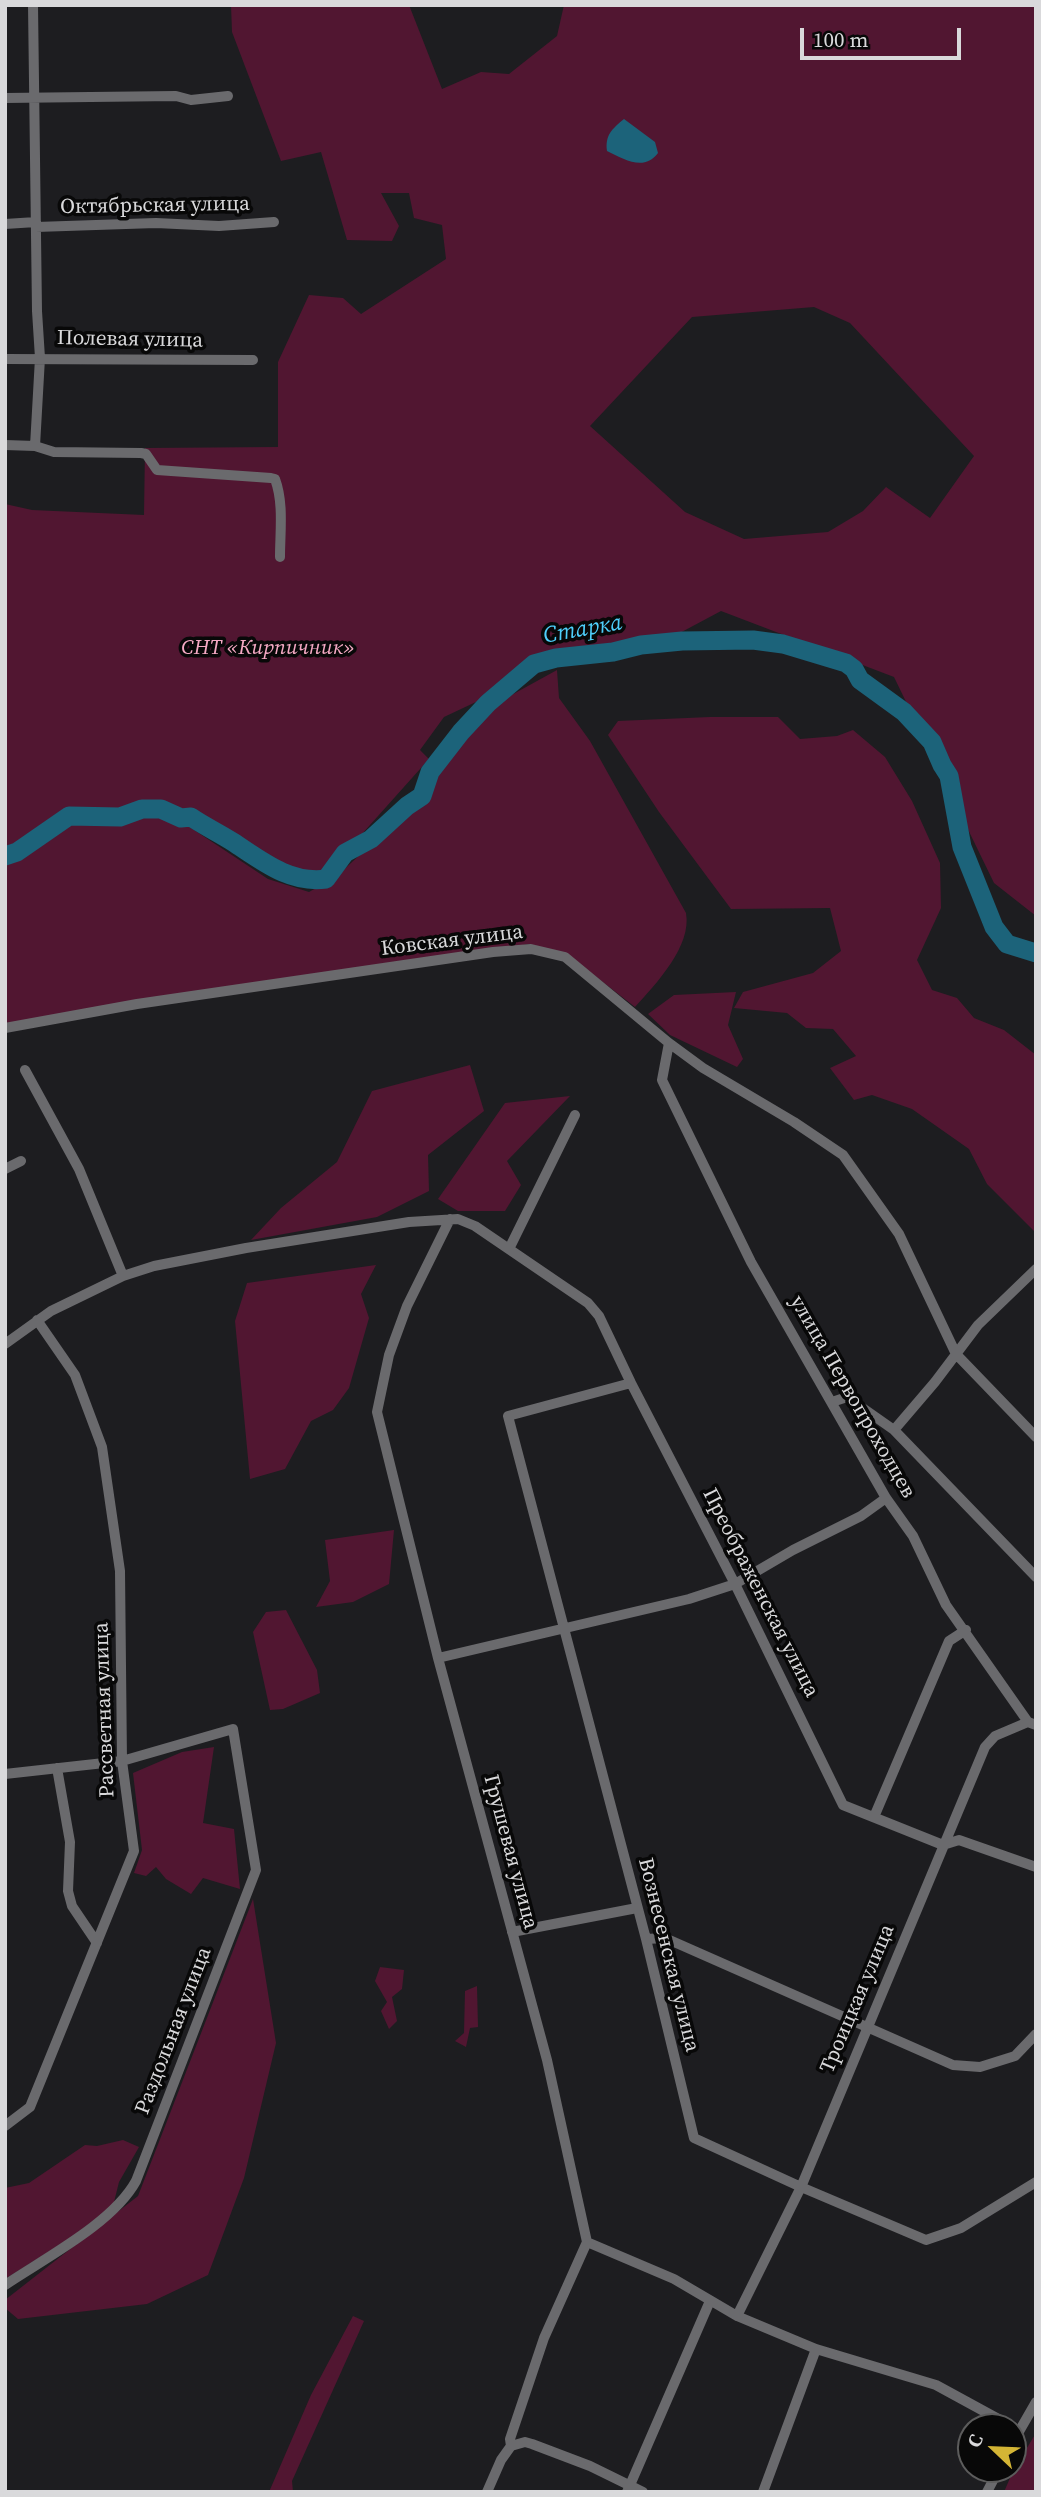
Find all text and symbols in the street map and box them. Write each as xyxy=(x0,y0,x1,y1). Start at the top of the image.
scale bar xyxy=(803,14,964,58)
text: 100 m xyxy=(813,25,868,54)
street label: Октябрьская улица xyxy=(60,192,250,220)
street label: Полевая улица xyxy=(57,326,203,354)
water label: Старка xyxy=(541,610,625,650)
park label: СНТ «Кирпичник» xyxy=(181,636,355,662)
street label: Ковская улица xyxy=(380,920,524,962)
street label: улица Первопроходцев xyxy=(784,1291,920,1503)
street label: Преображенская улица xyxy=(696,1484,824,1702)
street label: Рассветная улица xyxy=(89,1622,121,1798)
street label: Грушевая улица xyxy=(477,1772,543,1932)
street label: Вознесенская улица xyxy=(632,1855,704,2055)
street label: Троицкая улица xyxy=(815,1921,901,2077)
street label: Раздольная улица xyxy=(131,1944,217,2118)
north arrow xyxy=(957,2413,1027,2483)
text: С xyxy=(960,2430,989,2451)

